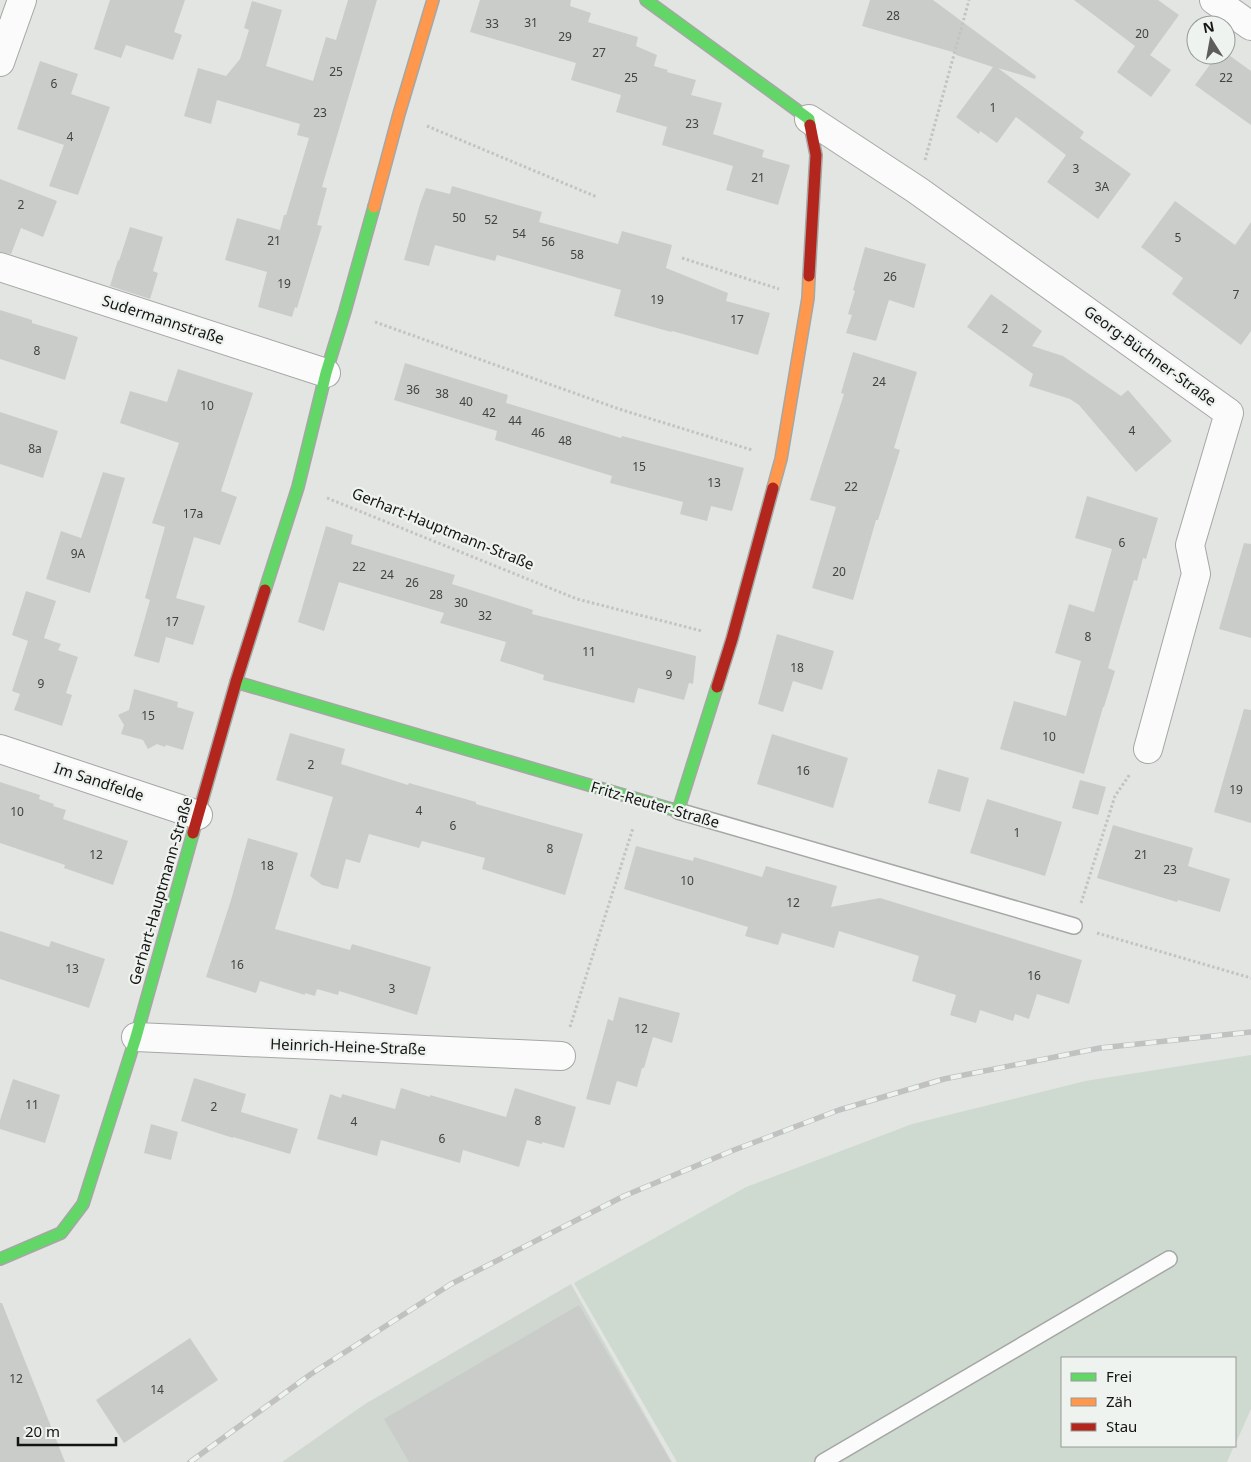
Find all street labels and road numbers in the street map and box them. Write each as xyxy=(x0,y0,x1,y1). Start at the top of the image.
street label: Sudermannstraße xyxy=(100,290,227,348)
street label: Georg-Büchner-Straße xyxy=(1081,300,1221,410)
street label: Gerhart-Hauptmann-Straße xyxy=(349,482,537,574)
street label: Im Sandfelde xyxy=(52,757,147,805)
street label: Fritz-Reuter-Straße xyxy=(589,776,722,832)
street label: Gerhart-Hauptmann-Straße xyxy=(124,794,197,987)
street label: Heinrich-Heine-Straße xyxy=(270,1033,426,1059)

